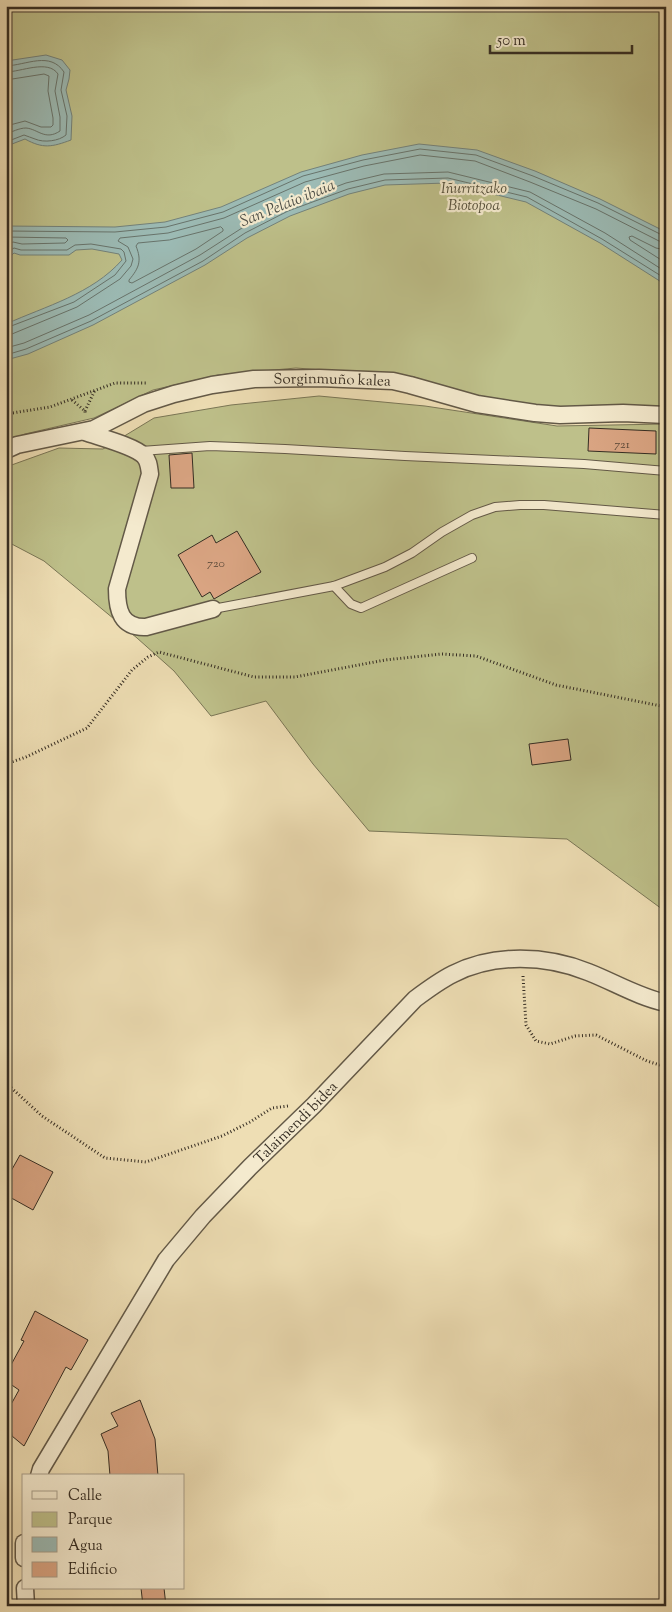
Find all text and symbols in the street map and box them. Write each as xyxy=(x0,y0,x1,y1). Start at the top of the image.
scale bar xyxy=(490,22,632,54)
text: 50 m xyxy=(496,31,526,52)
water label: San Pelaio ibaia xyxy=(237,175,339,234)
park label: Iñurritzako Biotopoa xyxy=(441,179,507,217)
street label: Sorginmuño kalea xyxy=(273,369,391,393)
house number: 721 xyxy=(614,436,630,454)
house number: 720 xyxy=(207,555,225,573)
street label: Talaimendi bidea xyxy=(250,1077,343,1170)
legend xyxy=(22,1474,185,1590)
text: Calle xyxy=(68,1486,102,1507)
text: Parque xyxy=(68,1510,112,1531)
text: Agua xyxy=(68,1536,103,1557)
text: Edificio xyxy=(68,1560,117,1581)

